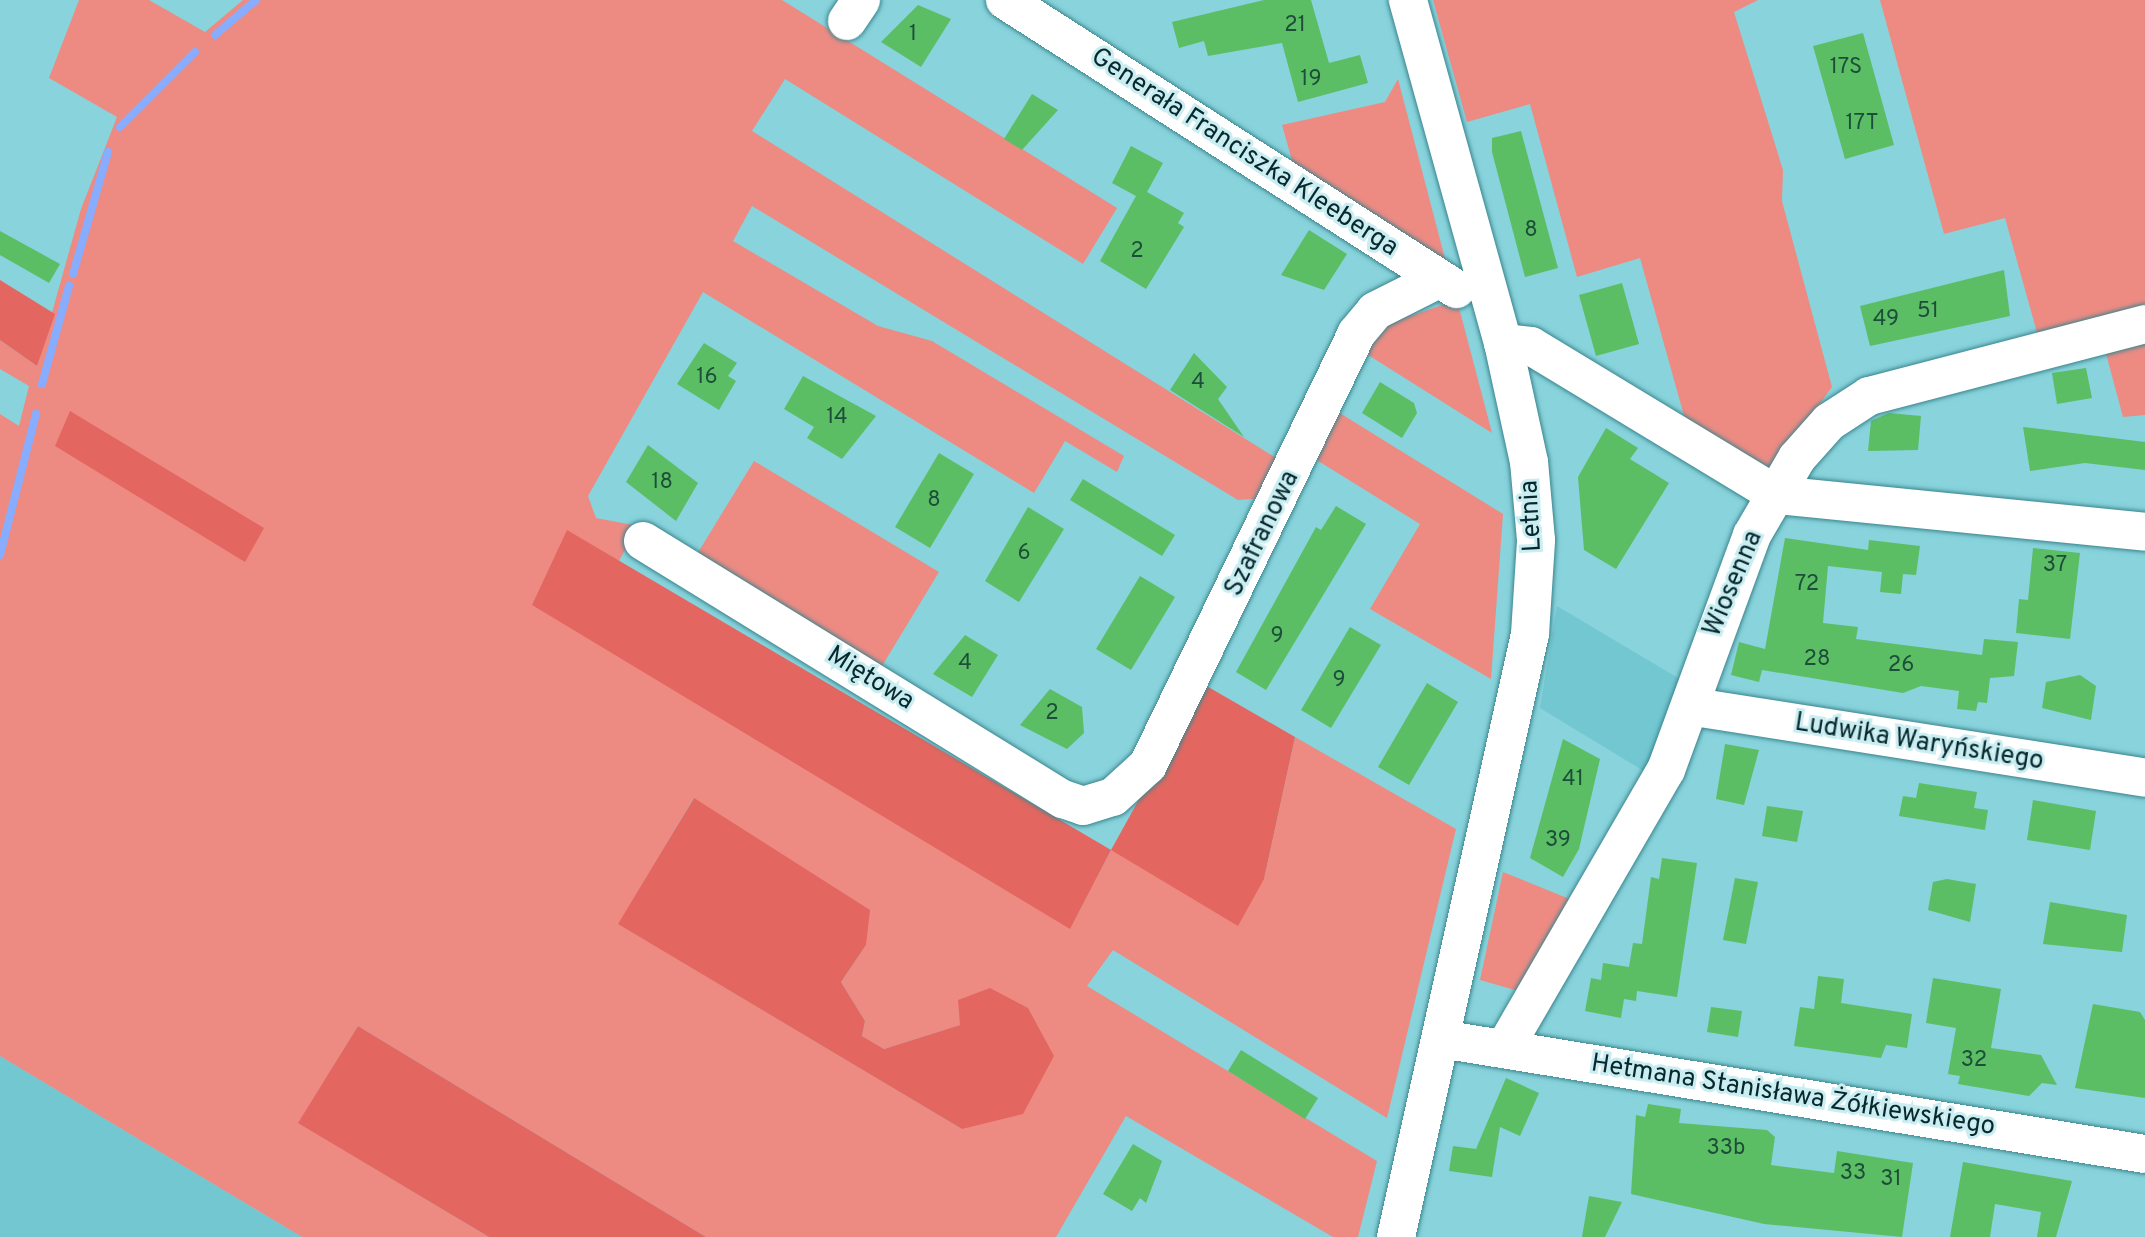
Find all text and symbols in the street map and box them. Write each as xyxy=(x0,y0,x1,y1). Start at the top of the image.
house number: 21 xyxy=(1284,13,1306,39)
house number: 1 xyxy=(909,22,917,48)
street label: Generała Franciszka Kleeberga xyxy=(1085,42,1403,264)
house number: 17S xyxy=(1830,55,1862,81)
house number: 19 xyxy=(1300,67,1322,93)
house number: 17T xyxy=(1845,111,1879,137)
house number: 8 xyxy=(1524,218,1538,244)
house number: 2 xyxy=(1130,239,1144,265)
house number: 51 xyxy=(1917,299,1939,325)
house number: 49 xyxy=(1873,307,1899,333)
house number: 16 xyxy=(696,365,718,391)
house number: 4 xyxy=(1191,370,1205,396)
house number: 14 xyxy=(826,405,848,431)
street label: Szafranowa xyxy=(1219,466,1307,602)
house number: 18 xyxy=(651,470,673,496)
street label: Letnia xyxy=(1515,479,1549,553)
house number: 8 xyxy=(927,488,941,514)
street label: Wiosenna xyxy=(1698,526,1770,642)
house number: 6 xyxy=(1017,541,1031,567)
house number: 37 xyxy=(2043,553,2067,579)
house number: 72 xyxy=(1795,572,1819,598)
house number: 9 xyxy=(1270,624,1284,650)
street label: Miętowa xyxy=(821,640,919,718)
house number: 28 xyxy=(1804,647,1830,673)
house number: 4 xyxy=(958,651,972,677)
house number: 26 xyxy=(1888,653,1914,679)
house number: 9 xyxy=(1332,668,1346,694)
house number: 2 xyxy=(1045,701,1059,727)
street label: Ludwika Waryńskiego xyxy=(1792,708,2046,778)
house number: 41 xyxy=(1562,767,1584,793)
house number: 39 xyxy=(1545,828,1571,854)
house number: 32 xyxy=(1961,1048,1987,1074)
street label: Hetmana Stanisława Żółkiewskiego xyxy=(1589,1049,1997,1143)
house number: 33b xyxy=(1707,1136,1745,1162)
house number: 33 xyxy=(1840,1161,1866,1187)
house number: 31 xyxy=(1880,1167,1902,1193)

